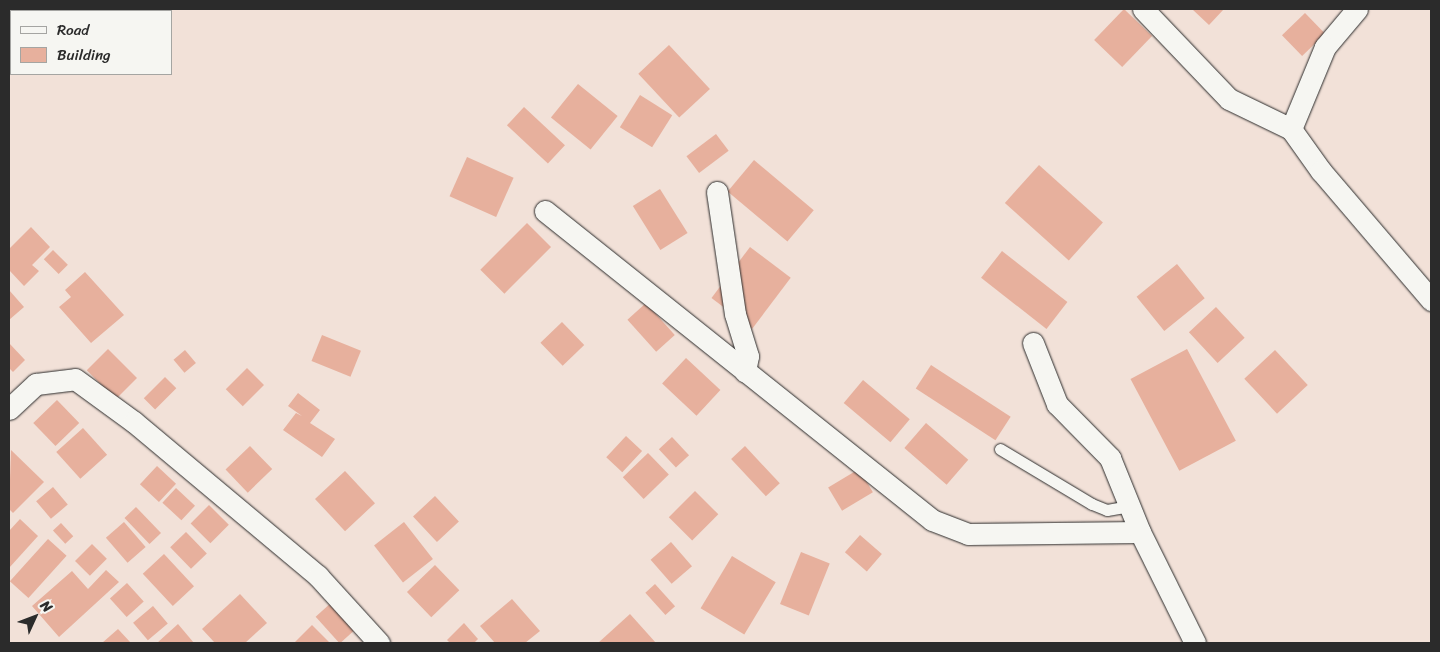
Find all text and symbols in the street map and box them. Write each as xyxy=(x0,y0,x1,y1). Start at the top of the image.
legend xyxy=(10,10,172,75)
text: Road xyxy=(57,17,89,43)
text: Building xyxy=(57,42,111,68)
north arrow xyxy=(10,592,60,642)
text: N xyxy=(34,594,59,618)

